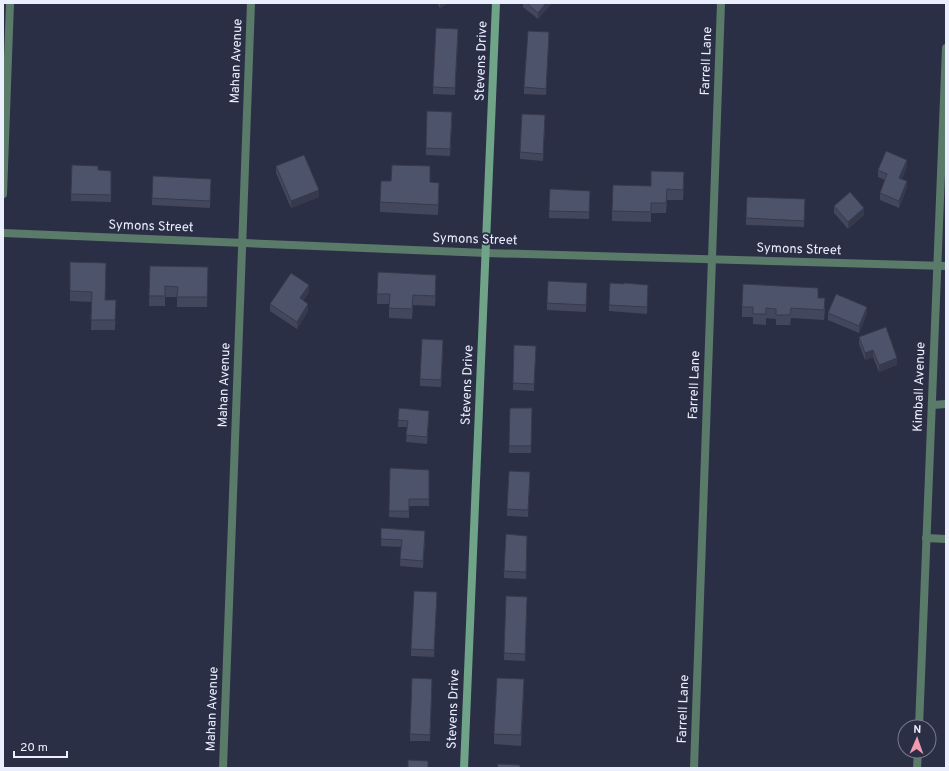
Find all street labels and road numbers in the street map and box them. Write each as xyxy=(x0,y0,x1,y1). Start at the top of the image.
street label: Mahan Avenue xyxy=(228,18,246,104)
street label: Stevens Drive xyxy=(473,21,491,101)
street label: Farrell Lane xyxy=(698,26,716,96)
street label: Symons Street xyxy=(108,218,194,236)
street label: Symons Street xyxy=(432,231,518,249)
street label: Symons Street xyxy=(756,241,842,259)
street label: Mahan Avenue xyxy=(216,342,234,428)
street label: Kimball Avenue xyxy=(910,342,930,432)
street label: Stevens Drive xyxy=(459,345,477,425)
street label: Farrell Lane xyxy=(686,350,704,420)
street label: Mahan Avenue xyxy=(204,666,222,752)
street label: Stevens Drive xyxy=(445,669,463,749)
street label: Farrell Lane xyxy=(675,674,693,744)

